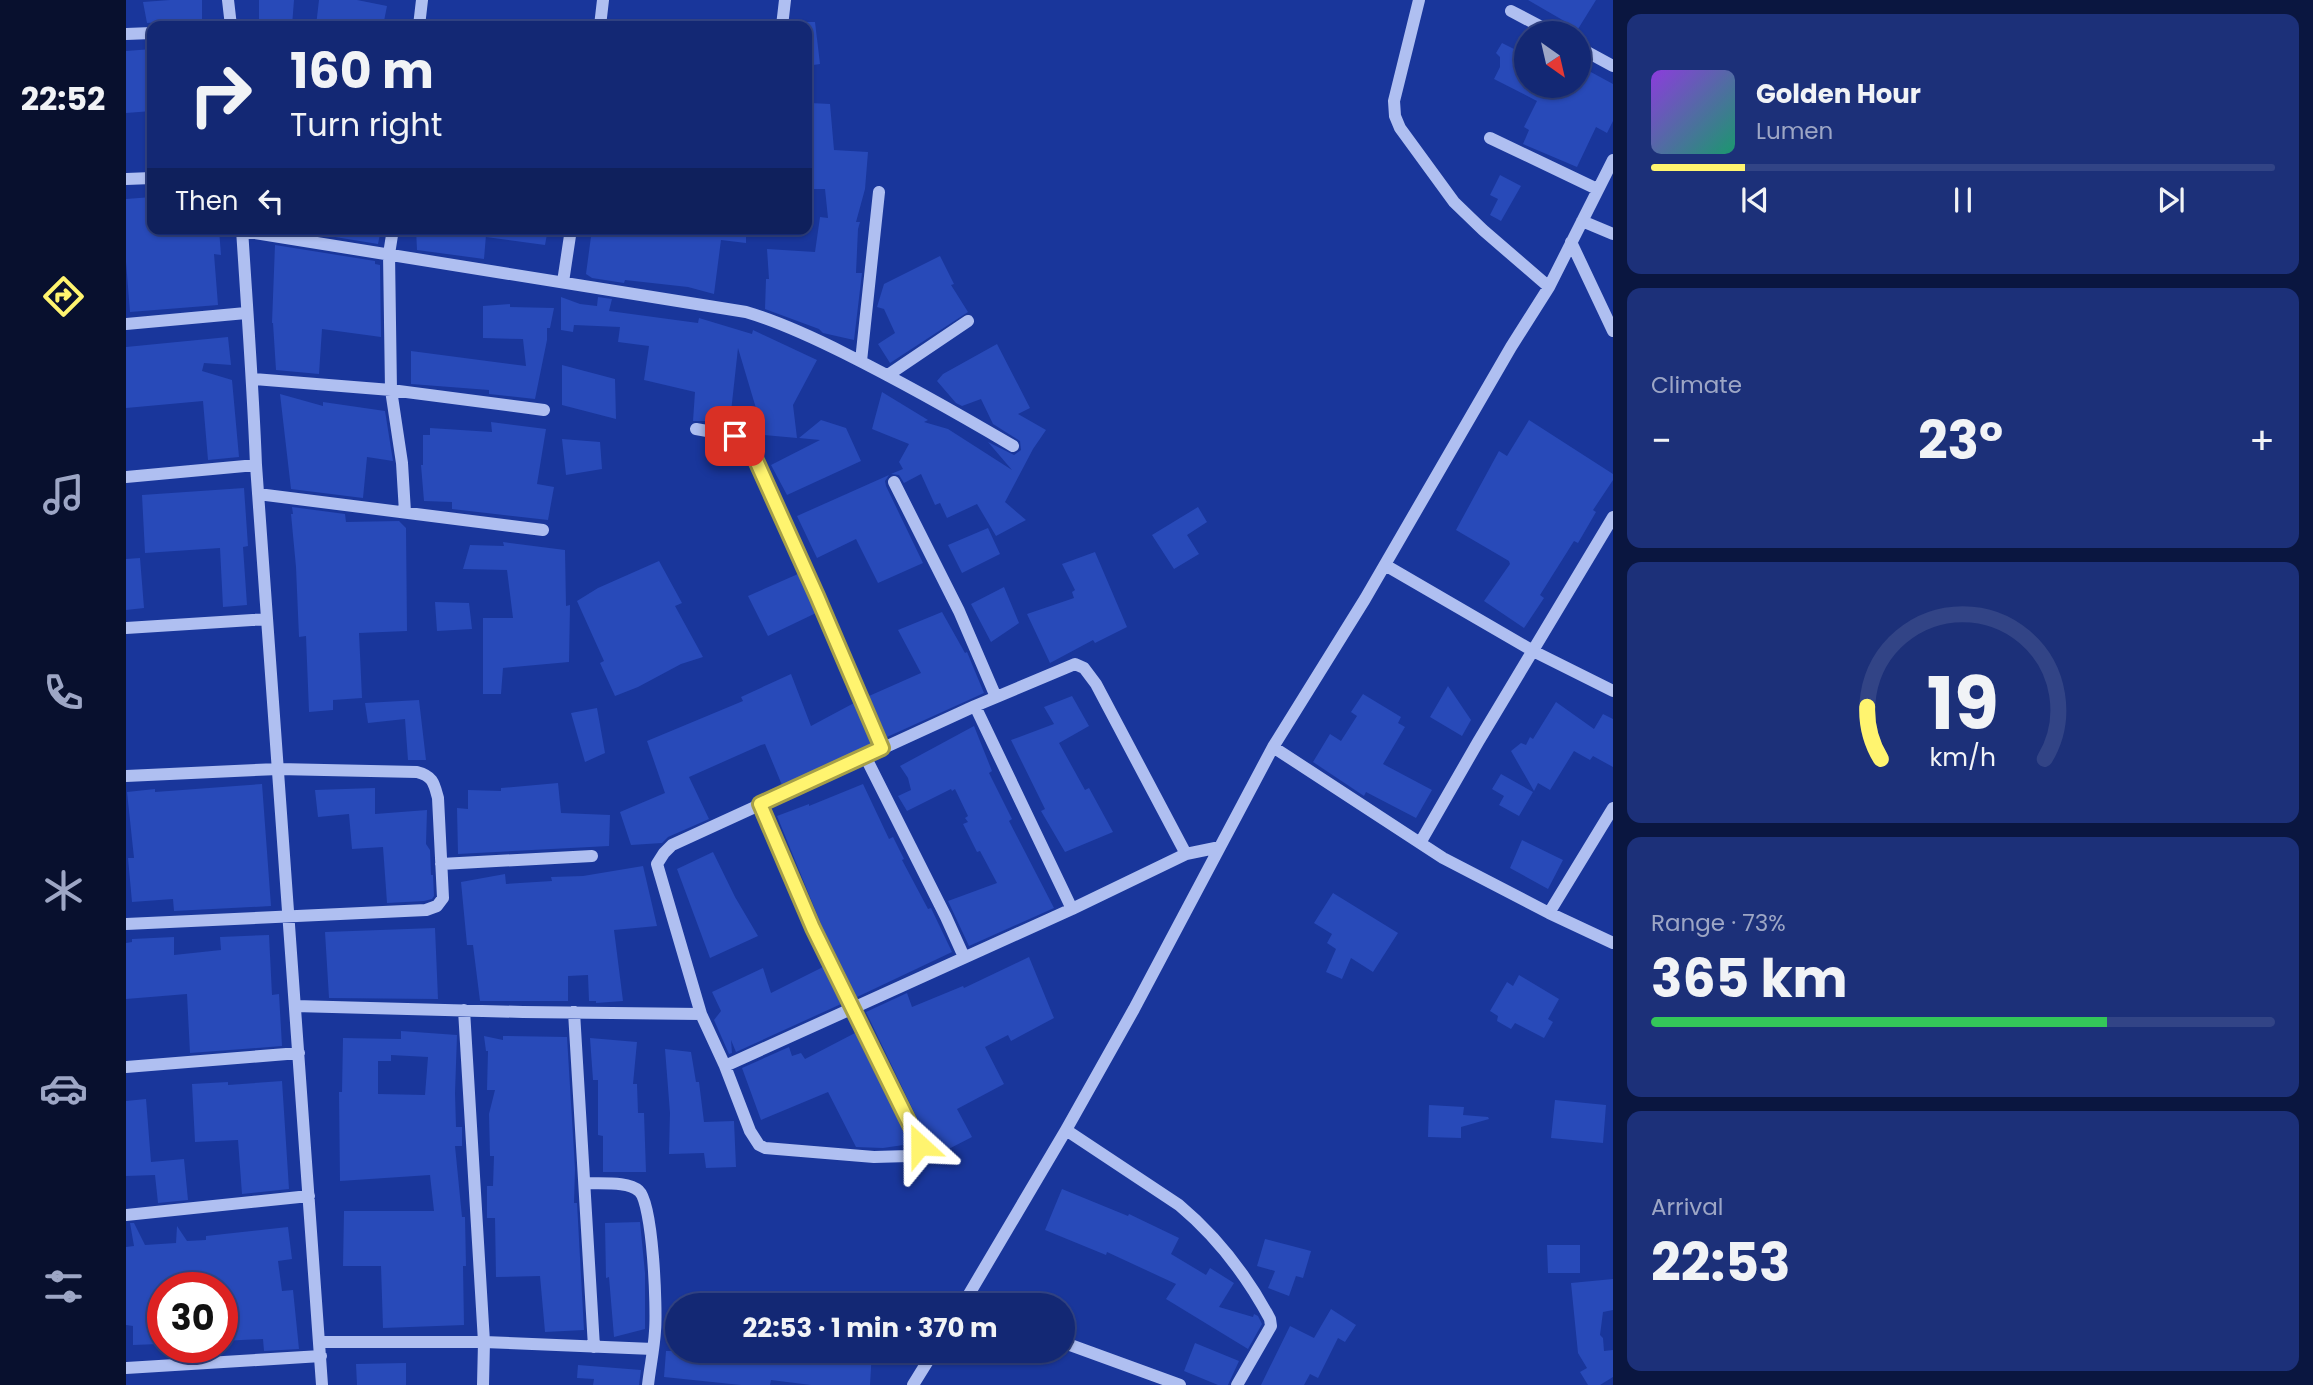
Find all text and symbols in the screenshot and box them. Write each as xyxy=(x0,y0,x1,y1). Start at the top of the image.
north arrow xyxy=(1514,21,1591,98)
map controls xyxy=(1514,21,1591,98)
text: 160 m xyxy=(290,37,434,105)
icon: right xyxy=(175,49,266,140)
text: 22:52 xyxy=(21,76,105,121)
text: Golden Hour xyxy=(1756,76,1921,112)
text: Turn right xyxy=(290,102,442,147)
text: Lumen xyxy=(1756,115,1833,147)
icon: previous xyxy=(1736,181,1774,219)
icon: pause xyxy=(1944,181,1982,219)
icon: next xyxy=(2152,181,2190,219)
icon: left xyxy=(252,182,290,220)
text: Then xyxy=(175,183,238,219)
icon: directions xyxy=(39,272,88,321)
text: Climate xyxy=(1651,369,1742,401)
text: 23° xyxy=(1918,404,2003,477)
pin xyxy=(705,406,765,466)
text: − xyxy=(1651,414,1672,467)
text: + xyxy=(2249,414,2275,467)
icon: arrive xyxy=(716,417,754,455)
icon: music xyxy=(39,470,88,519)
text: 19 xyxy=(1927,653,1999,754)
icon: phone xyxy=(39,668,88,717)
text: km/h xyxy=(1930,739,1996,774)
icon: climate xyxy=(39,866,88,915)
text: Range · 73% xyxy=(1651,907,1786,939)
text: 365 km xyxy=(1651,942,1848,1015)
icon: car xyxy=(39,1064,88,1113)
position arrow xyxy=(883,1108,957,1182)
text: Arrival xyxy=(1651,1191,1723,1223)
text: 22:53 xyxy=(1651,1226,1790,1299)
icon: filters xyxy=(39,1262,88,1311)
speed limit sign: 30 xyxy=(147,1272,238,1363)
text: 22:53 · 1 min · 370 m xyxy=(743,1310,997,1346)

